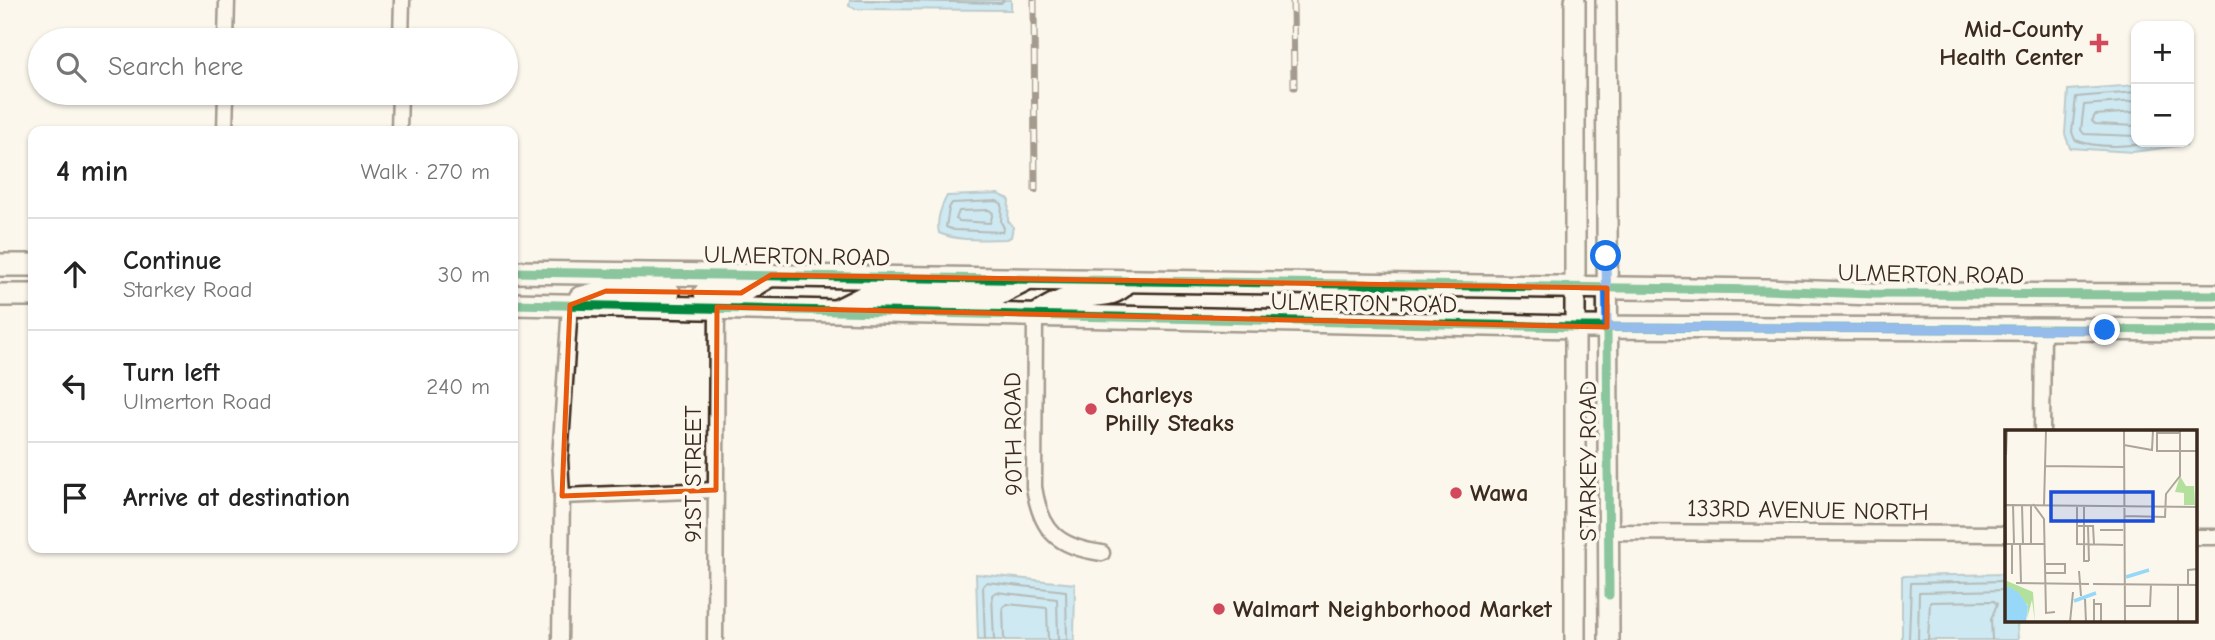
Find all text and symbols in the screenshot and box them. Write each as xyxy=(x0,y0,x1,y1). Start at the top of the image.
place label: Mid-County Health Center xyxy=(1939,15,2083,71)
map controls xyxy=(2131,21,2194,147)
button: + xyxy=(2131,21,2194,84)
search box xyxy=(28,28,518,105)
marker: Mid-County Health Center xyxy=(2089,33,2109,53)
icon: search xyxy=(52,48,90,86)
text: Search here xyxy=(108,52,243,82)
button: − xyxy=(2131,84,2194,147)
text: 4 min xyxy=(56,154,128,189)
text: Walk · 270 m xyxy=(361,158,490,185)
street label: ULMERTON ROAD xyxy=(703,240,891,272)
route start xyxy=(1590,240,1621,271)
text: Continue xyxy=(123,246,221,276)
icon: ahead xyxy=(56,255,94,293)
street label: ULMERTON ROAD xyxy=(1837,258,2025,290)
text: 30 m xyxy=(438,261,490,288)
text: Starkey Road xyxy=(123,276,252,303)
street label: ULMERTON ROAD xyxy=(1270,287,1458,319)
route end xyxy=(2089,314,2120,345)
text: Turn left xyxy=(123,358,220,388)
icon: left xyxy=(56,367,94,405)
street label: 90TH ROAD xyxy=(998,372,1028,496)
text: 240 m xyxy=(426,373,490,400)
place label: Charleys Philly Steaks xyxy=(1105,381,1234,437)
street label: STARKEY ROAD xyxy=(1574,381,1602,541)
text: Ulmerton Road xyxy=(123,388,272,415)
marker: Charleys Philly Steaks xyxy=(1083,401,1099,417)
street label: 91ST STREET xyxy=(679,405,707,543)
inset map xyxy=(2005,430,2198,622)
icon: arrive xyxy=(56,479,94,517)
place label: Wawa xyxy=(1470,479,1528,507)
text: Arrive at destination xyxy=(123,483,350,513)
marker: Wawa xyxy=(1448,485,1464,501)
street label: 133RD AVENUE NORTH xyxy=(1687,494,1929,526)
place label: Walmart Neighborhood Market xyxy=(1233,595,1553,623)
marker: Walmart Neighborhood Market xyxy=(1211,601,1227,617)

